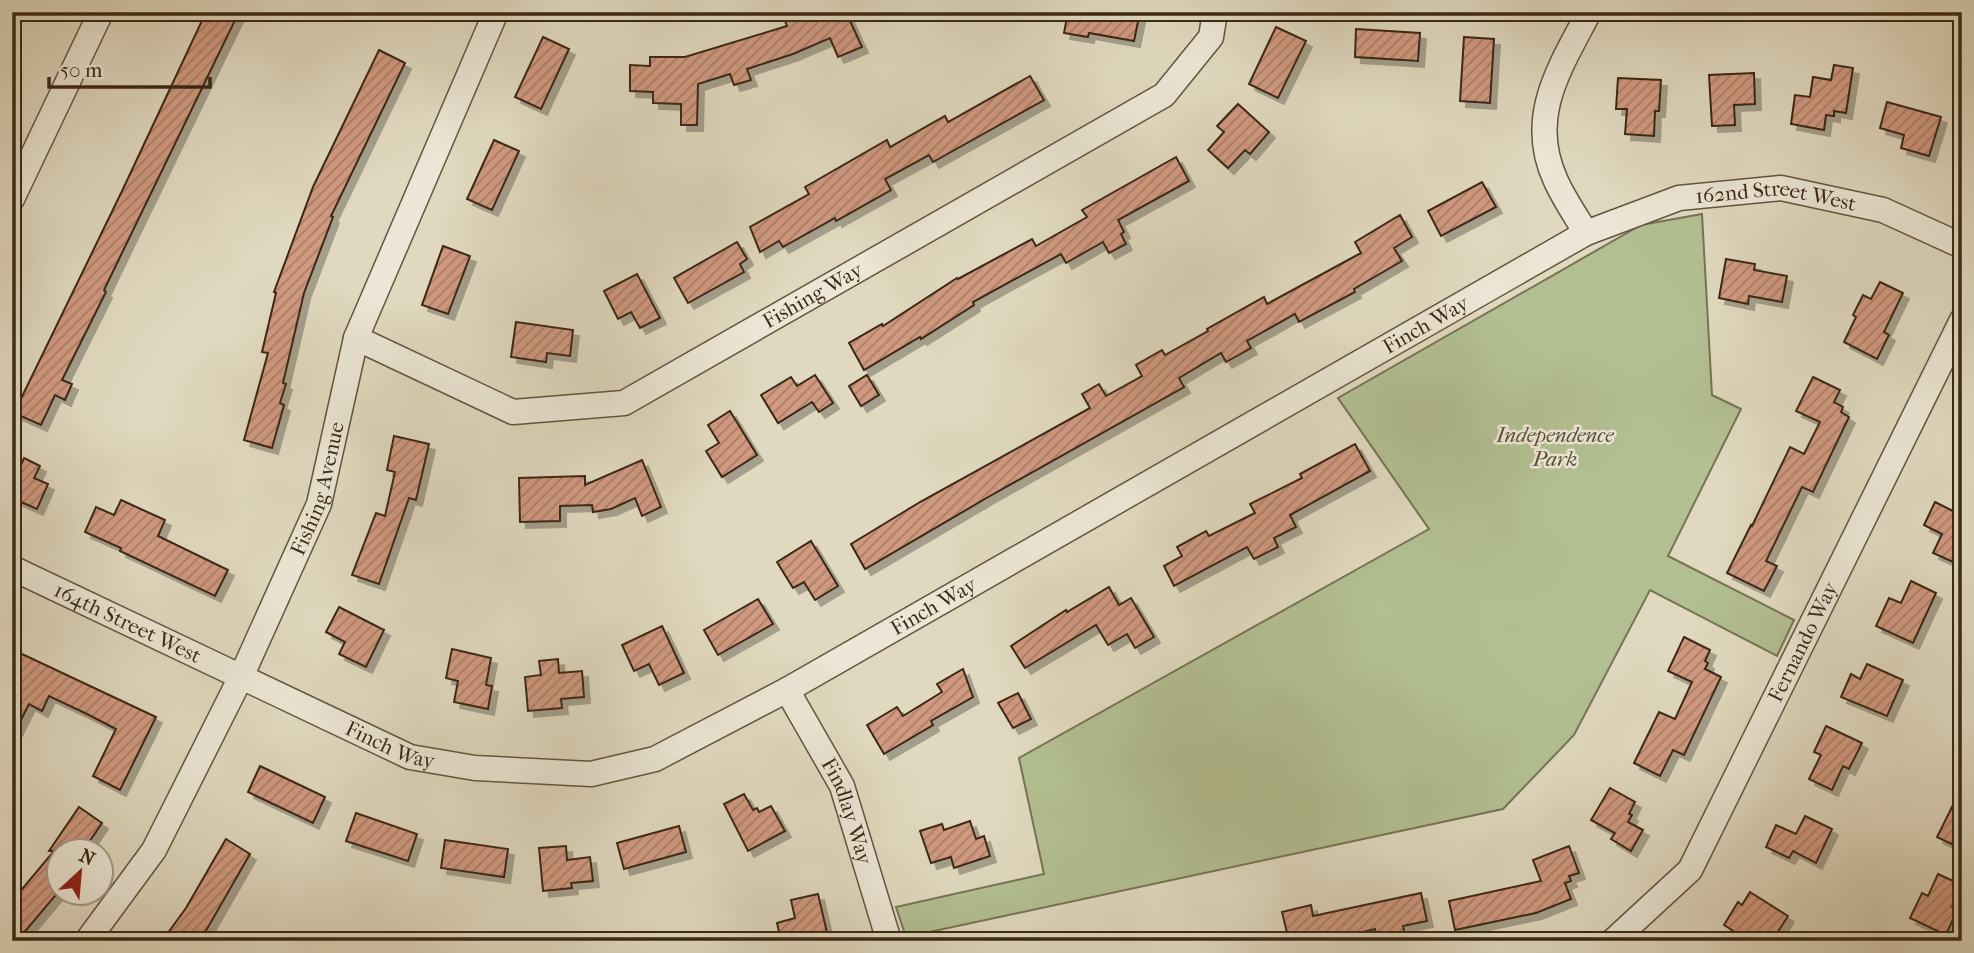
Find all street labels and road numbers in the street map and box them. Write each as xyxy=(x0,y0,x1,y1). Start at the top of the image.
street label: 162nd Street West xyxy=(1694,176,1859,216)
street label: Fishing Way xyxy=(758,257,867,333)
street label: Finch Way xyxy=(1378,290,1473,359)
street label: Fishing Avenue xyxy=(286,419,349,559)
street label: Finch Way xyxy=(886,572,981,640)
street label: Fernando Way xyxy=(1763,577,1843,706)
street label: 164th Street West xyxy=(50,578,205,668)
street label: Finch Way xyxy=(342,716,437,773)
street label: Findlay Way xyxy=(816,754,877,868)

